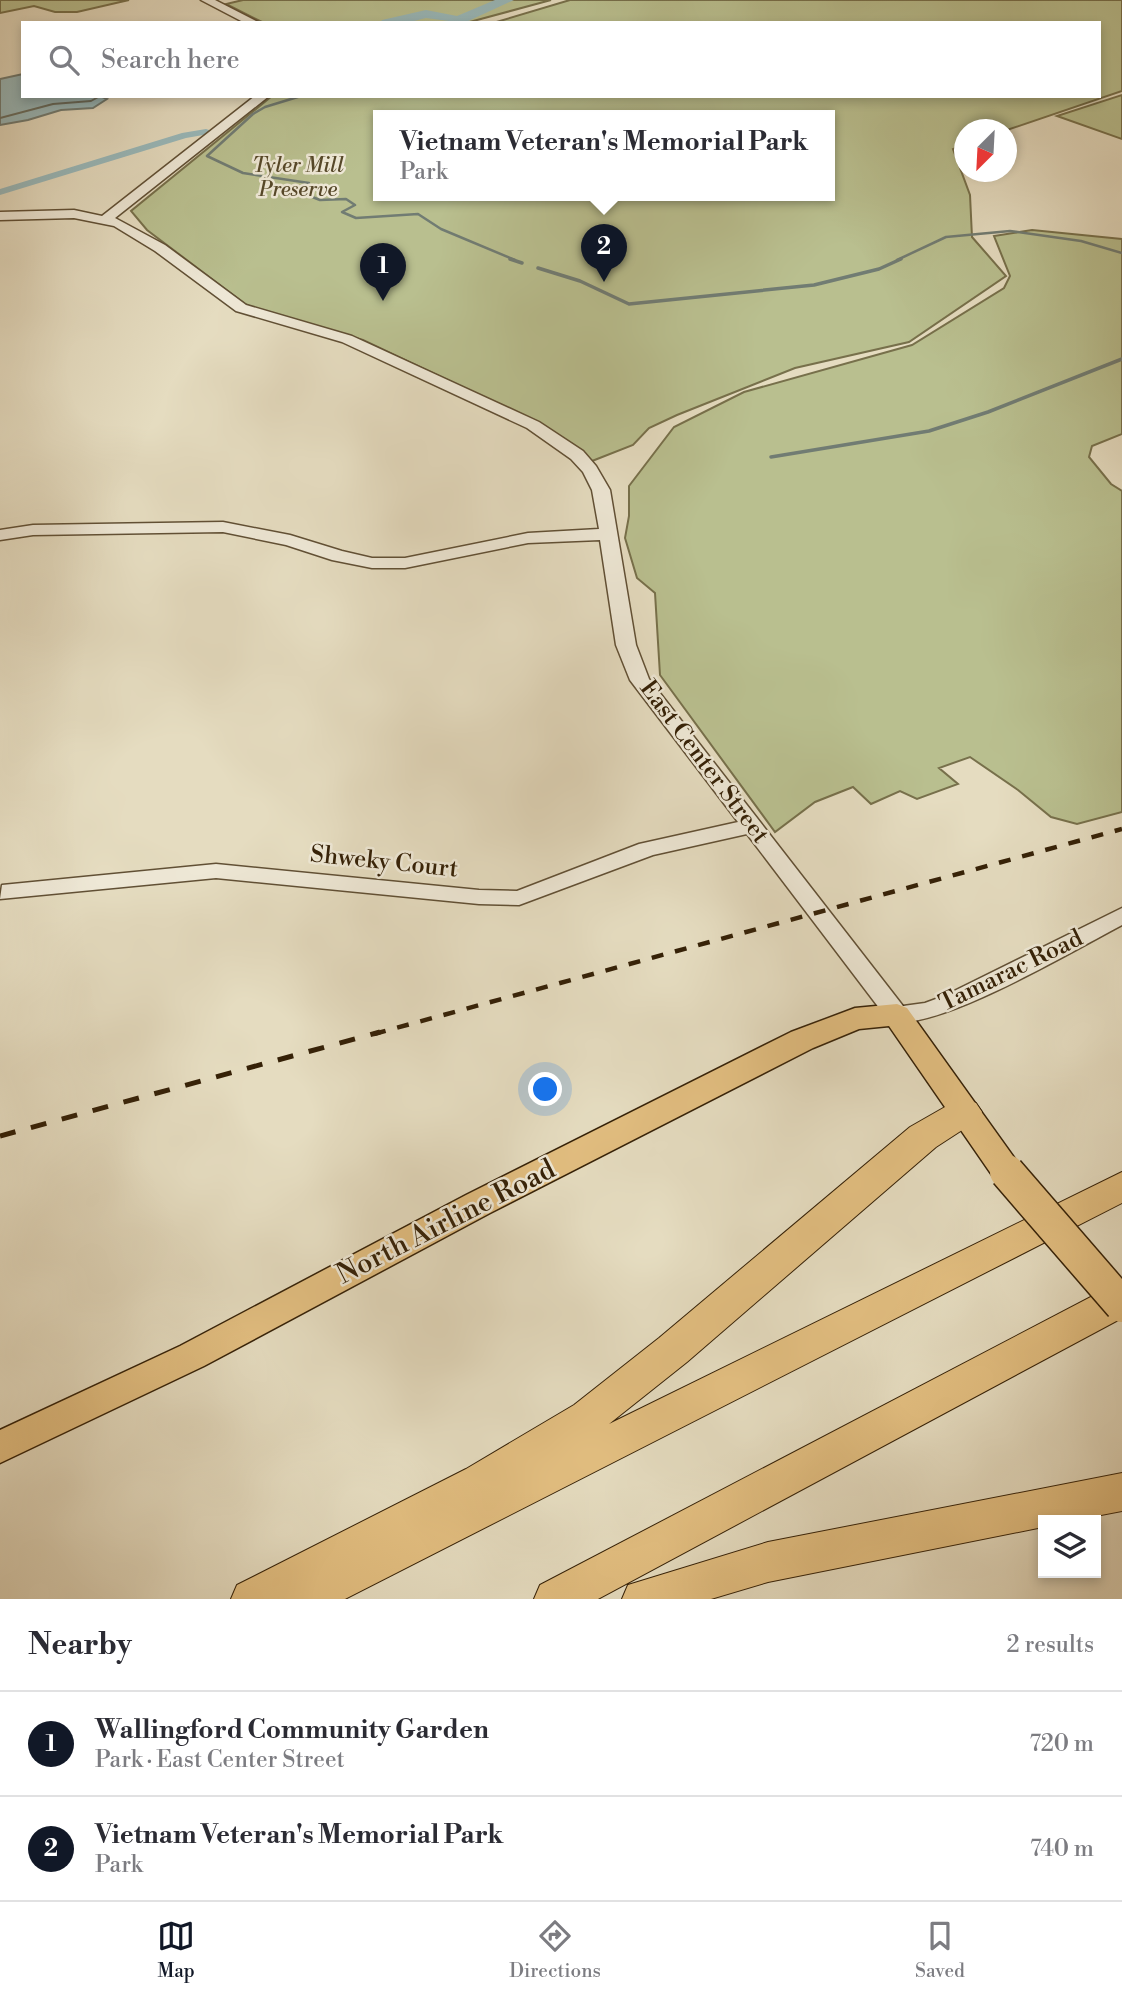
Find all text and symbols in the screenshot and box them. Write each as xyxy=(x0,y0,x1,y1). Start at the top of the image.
search box xyxy=(21,21,1101,98)
icon: search xyxy=(45,41,83,79)
text: Search here xyxy=(101,44,240,76)
popup xyxy=(373,110,835,201)
north arrow xyxy=(954,119,1017,182)
text: Vietnam Veteran's Memorial Park xyxy=(400,126,808,158)
park label: Tyler Mill Preserve xyxy=(252,153,344,203)
text: Park xyxy=(400,158,448,186)
pin: 2 xyxy=(581,224,627,282)
pin: 1 xyxy=(360,243,406,301)
street label: East Center Street xyxy=(633,674,775,850)
street label: Shweky Court xyxy=(309,839,460,885)
street label: Tamarac Road xyxy=(934,923,1088,1019)
your location xyxy=(528,1072,562,1106)
street label: North Airline Road xyxy=(331,1152,561,1292)
map controls xyxy=(1038,1515,1101,1578)
button: layers xyxy=(1038,1515,1101,1578)
text: Nearby xyxy=(28,1626,132,1664)
text: 2 results xyxy=(1007,1631,1094,1659)
text: Wallingford Community Garden xyxy=(95,1714,489,1746)
text: 1 xyxy=(45,1730,57,1758)
text: 720 m xyxy=(1029,1730,1094,1758)
text: Park · East Center Street xyxy=(95,1746,345,1774)
text: Vietnam Veteran's Memorial Park xyxy=(95,1819,503,1851)
text: 2 xyxy=(44,1835,58,1863)
text: 740 m xyxy=(1030,1835,1094,1863)
text: Park xyxy=(95,1851,143,1879)
tab: Map xyxy=(157,1917,195,1983)
tab: Directions xyxy=(509,1917,601,1983)
tab: Saved xyxy=(915,1917,965,1983)

